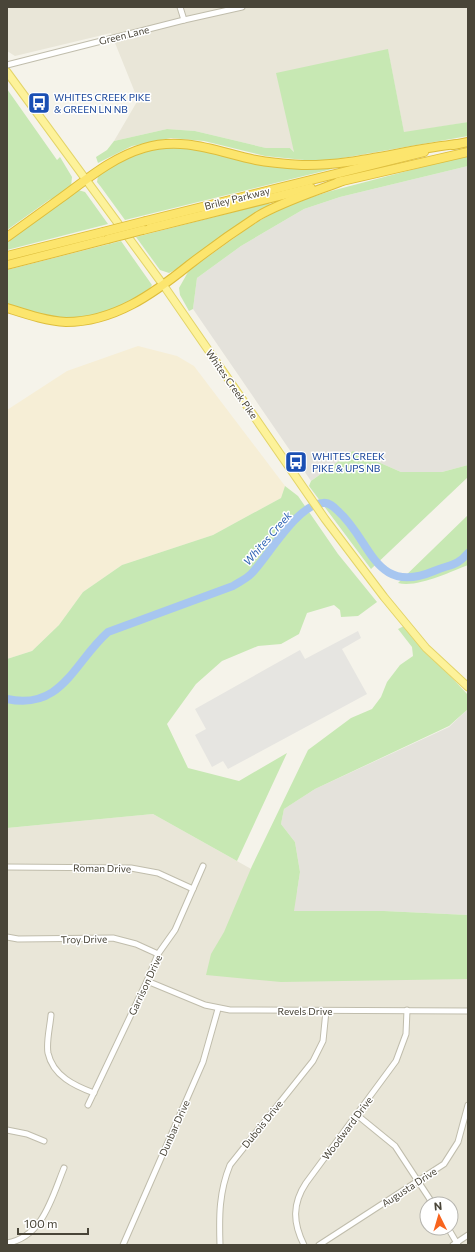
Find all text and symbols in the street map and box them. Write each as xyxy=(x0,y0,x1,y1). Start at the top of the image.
street label: Green Lane xyxy=(98,23,150,47)
bus stop icon: WHITES CREEK PIKE & GREEN LN NB xyxy=(26,90,52,116)
place label: WHITES CREEK PIKE & GREEN LN NB xyxy=(54,91,150,115)
street label: Briley Parkway xyxy=(203,184,271,212)
street label: Whites Creek Pike xyxy=(204,347,260,421)
bus stop icon: WHITES CREEK PIKE & UPS NB xyxy=(283,449,309,475)
place label: WHITES CREEK PIKE & UPS NB xyxy=(312,450,385,474)
water label: Whites Creek xyxy=(240,508,295,568)
street label: Roman Drive xyxy=(73,861,131,875)
street label: Troy Drive xyxy=(61,933,107,945)
street label: Garrison Drive xyxy=(126,953,164,1017)
street label: Revels Drive xyxy=(278,1005,332,1017)
street label: Woodward Drive xyxy=(319,1094,375,1162)
street label: Dunbar Drive xyxy=(156,1098,192,1158)
street label: Dubois Drive xyxy=(239,1098,285,1150)
street label: Augusta Drive xyxy=(379,1165,439,1209)
north arrow xyxy=(419,1196,459,1236)
text: N xyxy=(433,1199,443,1212)
scale bar xyxy=(18,1210,88,1236)
text: 100 m xyxy=(24,1216,58,1230)

